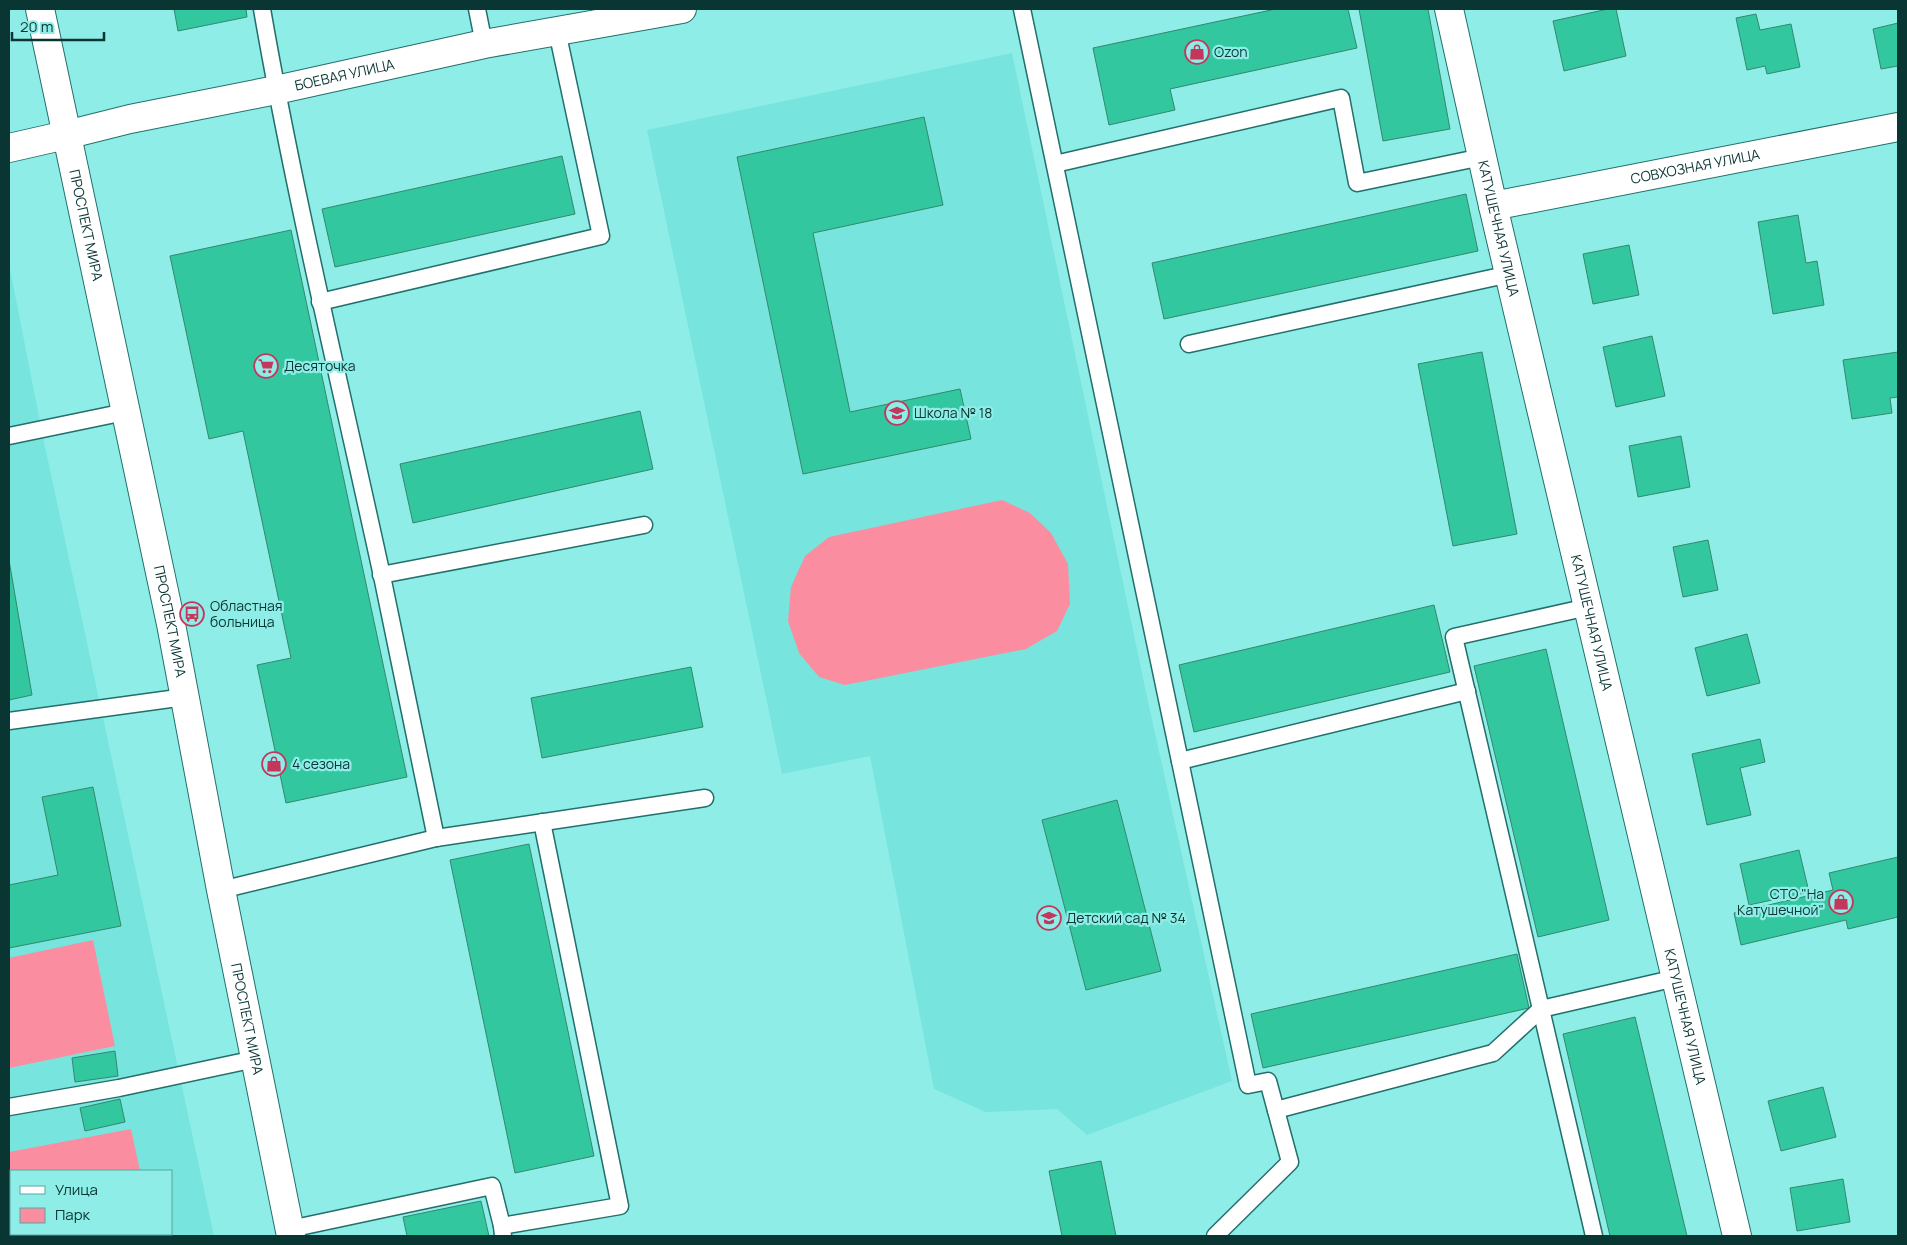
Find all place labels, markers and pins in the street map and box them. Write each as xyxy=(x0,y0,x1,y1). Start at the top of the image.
shop icon: Ozon xyxy=(1184,39,1210,65)
place label: Ozon xyxy=(1214,42,1248,61)
supermarket icon: Десяточка xyxy=(253,353,279,379)
place label: Десяточка xyxy=(284,356,356,375)
school or university icon: Школа № 18 xyxy=(884,400,910,426)
place label: Школа № 18 xyxy=(914,403,992,422)
place label: Областная больница xyxy=(210,596,283,631)
bus stop icon: Областная больница xyxy=(179,601,205,627)
shop icon: 4 сезона xyxy=(261,751,287,777)
place label: 4 сезона xyxy=(292,754,350,773)
place label: СТО "На Катушечной" xyxy=(1737,884,1824,919)
shop icon: СТО "На Катушечной" xyxy=(1828,889,1854,915)
school or university icon: Детский сад № 34 xyxy=(1036,905,1062,931)
place label: Детский сад № 34 xyxy=(1066,908,1186,927)

